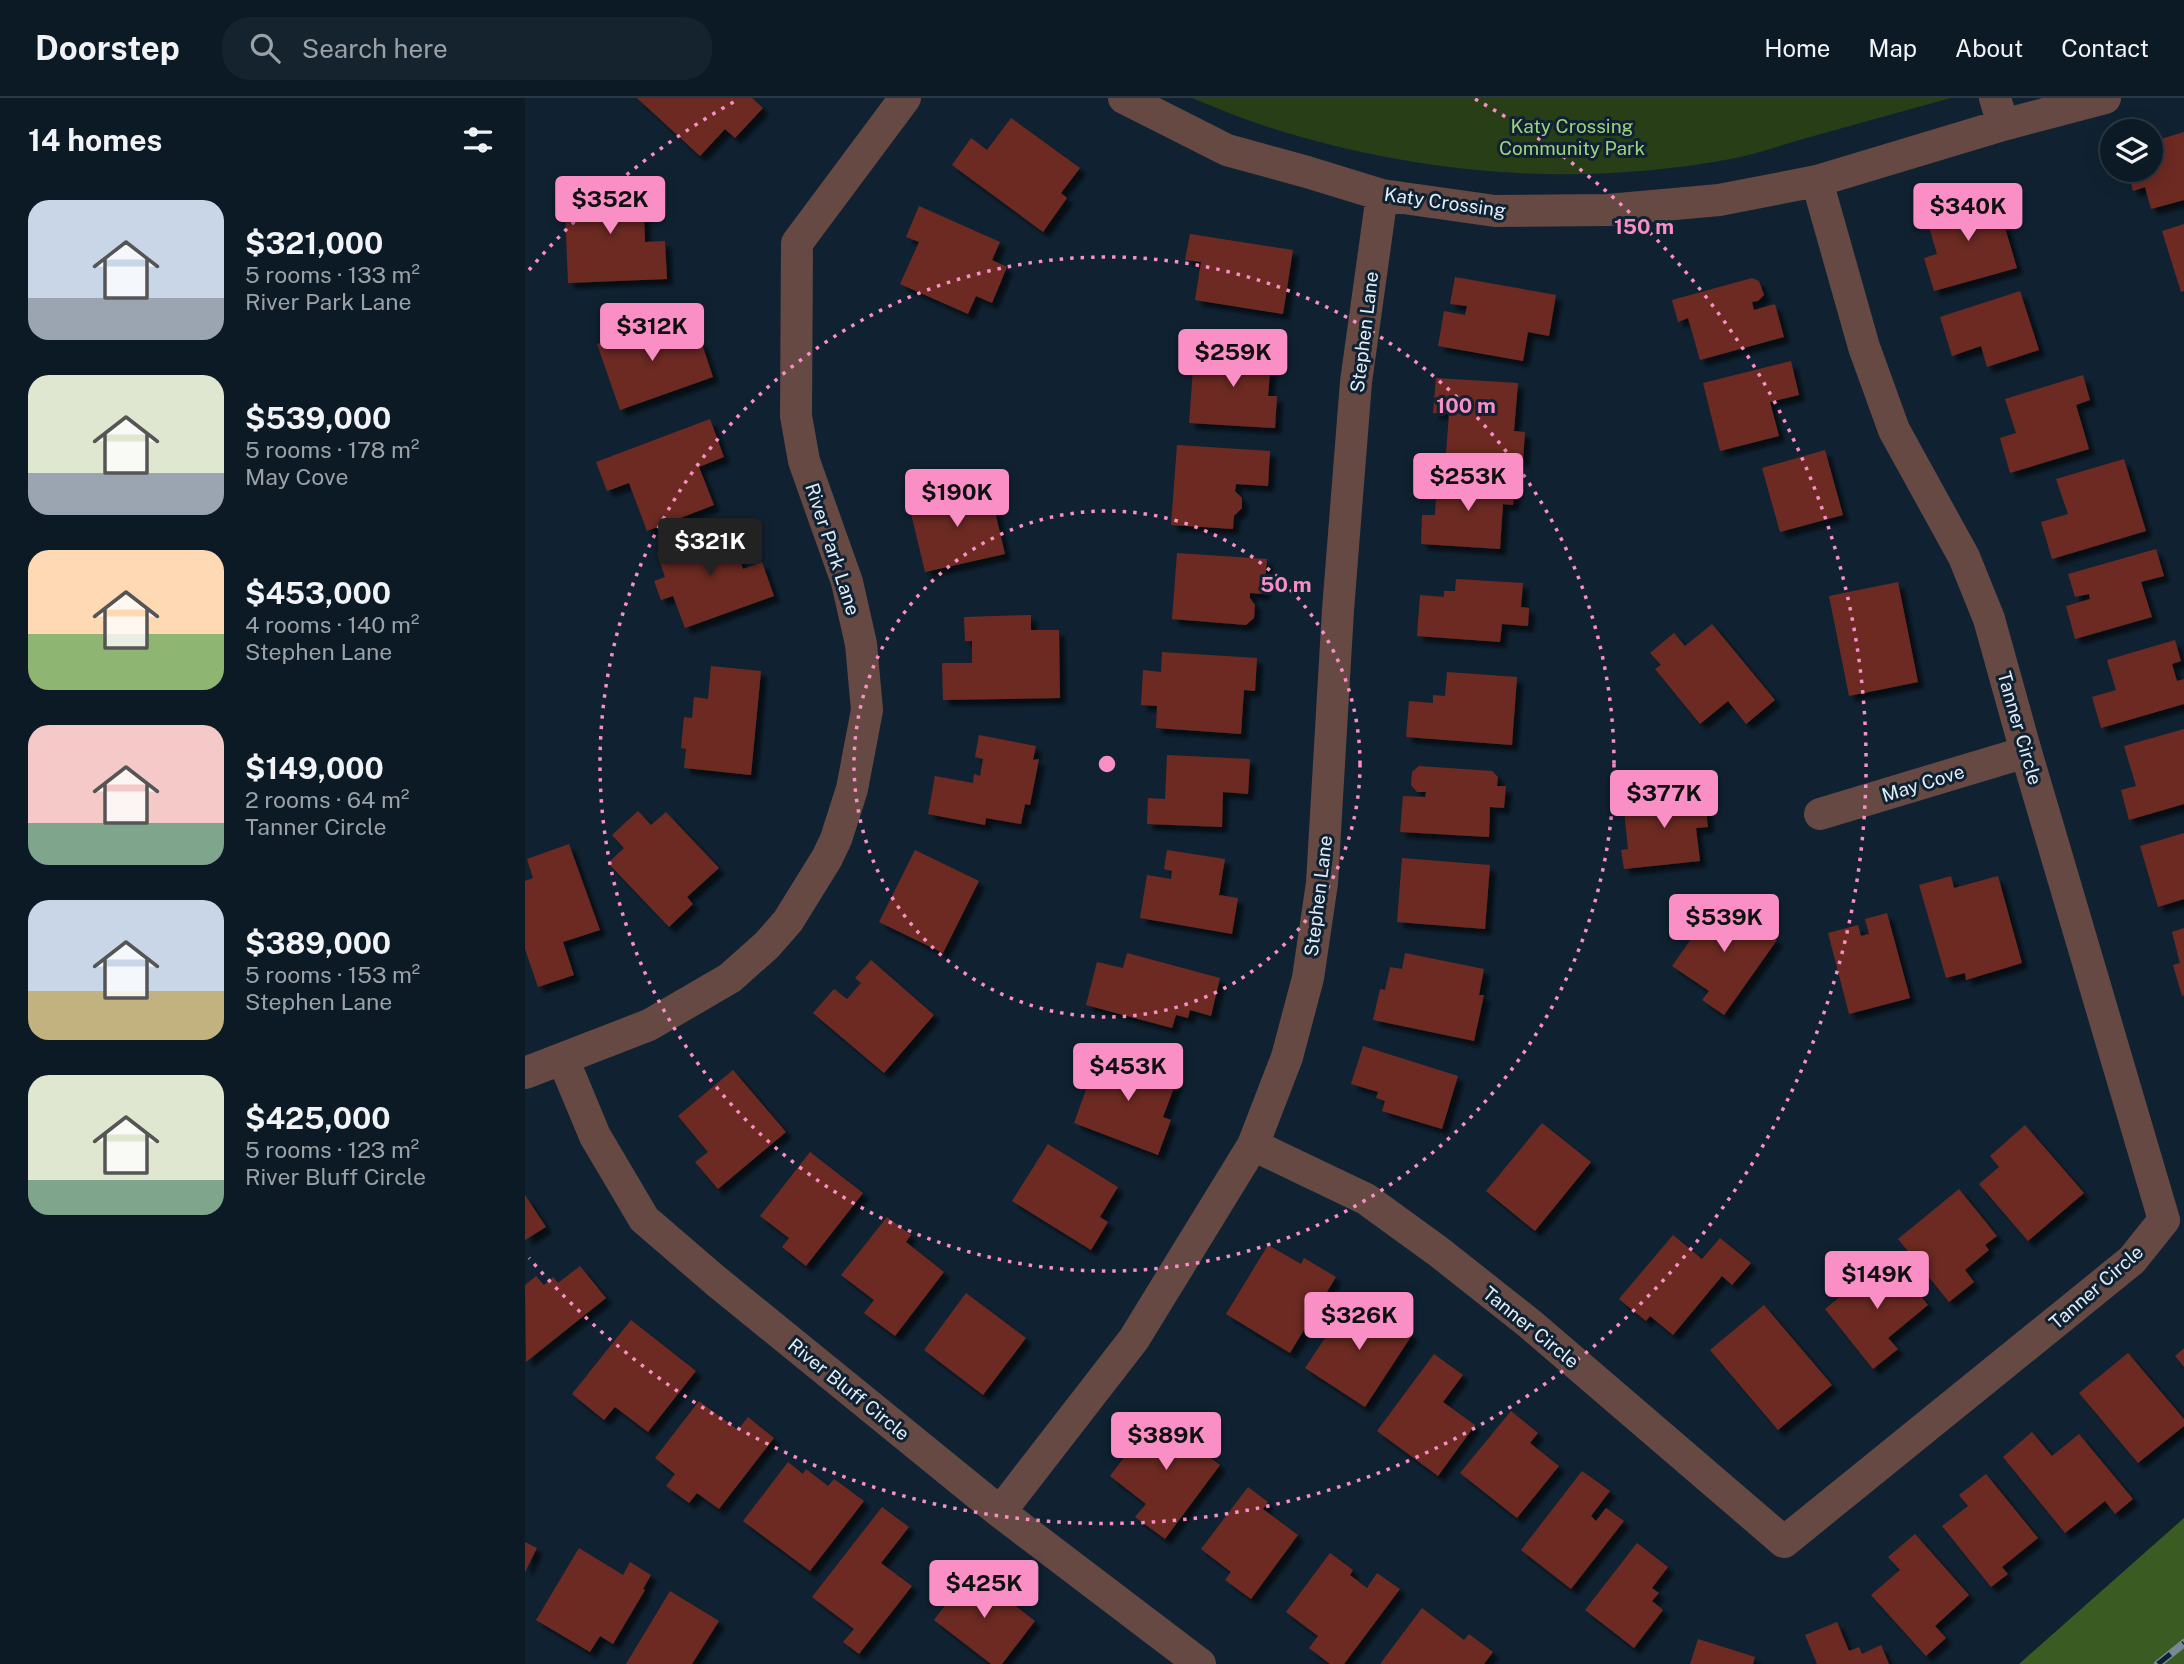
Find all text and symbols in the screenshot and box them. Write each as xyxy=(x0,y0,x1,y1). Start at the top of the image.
search box xyxy=(222,17,712,80)
text: Doorstep xyxy=(35,29,180,67)
icon: search xyxy=(246,29,284,67)
text: Search here xyxy=(302,33,448,64)
text: Home xyxy=(1764,34,1830,62)
text: Map xyxy=(1868,34,1917,62)
text: About xyxy=(1955,34,2023,62)
text: Contact xyxy=(2061,34,2149,62)
park label: Katy Crossing Community Park xyxy=(1499,115,1645,159)
map controls xyxy=(2100,119,2163,182)
button: layers xyxy=(2100,119,2163,182)
icon: filters xyxy=(459,121,497,159)
text: 14 homes xyxy=(28,122,162,158)
pin: $352K xyxy=(561,176,659,236)
street label: Katy Crossing xyxy=(1383,183,1508,221)
pin: $340K xyxy=(1919,184,2017,243)
text: $352K xyxy=(571,185,649,212)
text: $340K xyxy=(1929,192,2007,219)
text: 150 m xyxy=(1614,214,1674,239)
text: $321,000 xyxy=(245,225,383,261)
icon: home xyxy=(84,228,168,312)
text: 5 rooms · 133 m² xyxy=(245,261,420,288)
street label: Stephen Lane xyxy=(1346,270,1382,394)
text: River Park Lane xyxy=(245,288,412,315)
pin: $312K xyxy=(603,303,701,363)
text: $312K xyxy=(616,312,688,339)
pin: $259K xyxy=(1184,330,1282,389)
text: $259K xyxy=(1194,338,1272,365)
text: 100 m xyxy=(1436,393,1496,418)
text: $539,000 xyxy=(245,400,391,436)
icon: home xyxy=(84,403,168,487)
text: 5 rooms · 178 m² xyxy=(245,436,419,463)
pin: $253K xyxy=(1419,454,1517,513)
text: $253K xyxy=(1429,462,1507,489)
text: May Cove xyxy=(245,463,348,490)
pin: $190K xyxy=(908,470,1006,529)
text: $190K xyxy=(921,478,993,505)
street label: River Park Lane xyxy=(801,480,865,618)
pin: $321K xyxy=(661,518,759,578)
text: $321K xyxy=(674,527,746,554)
text: 50 m xyxy=(1260,572,1312,597)
text: $453,000 xyxy=(245,575,391,611)
icon: home xyxy=(84,578,168,662)
text: 4 rooms · 140 m² xyxy=(245,611,419,638)
text: Stephen Lane xyxy=(245,638,392,665)
street label: Tanner Circle xyxy=(1993,669,2047,787)
text: $149,000 xyxy=(245,750,384,786)
centre of rings xyxy=(1095,752,1119,776)
icon: home xyxy=(84,753,168,837)
street label: May Cove xyxy=(1879,760,1967,806)
pin: $377K xyxy=(1615,770,1713,830)
text: $377K xyxy=(1626,779,1702,806)
text: 2 rooms · 64 m² xyxy=(245,786,409,813)
text: Tanner Circle xyxy=(245,813,386,840)
street label: Stephen Lane xyxy=(1300,834,1336,958)
pin: $539K xyxy=(1675,894,1773,954)
text: $539K xyxy=(1685,903,1763,930)
text: $389,000 xyxy=(245,925,391,961)
icon: home xyxy=(84,928,168,1012)
text: 5 rooms · 153 m² xyxy=(245,961,420,988)
text: Stephen Lane xyxy=(245,988,392,1015)
pin: $453K xyxy=(1079,1044,1177,1103)
text: $453K xyxy=(1089,1052,1167,1079)
text: $425,000 xyxy=(245,1100,391,1136)
icon: home xyxy=(84,1103,168,1187)
text: 5 rooms · 123 m² xyxy=(245,1136,419,1163)
text: River Bluff Circle xyxy=(245,1163,426,1190)
street label: Tanner Circle xyxy=(2045,1240,2147,1334)
pin: $149K xyxy=(1828,1252,1926,1311)
text: $149K xyxy=(1841,1260,1913,1287)
street label: Tanner Circle xyxy=(1479,1282,1583,1372)
pin: $326K xyxy=(1310,1292,1408,1352)
text: $326K xyxy=(1320,1301,1398,1328)
street label: River Bluff Circle xyxy=(784,1333,914,1445)
pin: $389K xyxy=(1117,1412,1215,1472)
text: $389K xyxy=(1127,1421,1205,1448)
pin: $425K xyxy=(935,1560,1033,1620)
text: $425K xyxy=(945,1569,1023,1596)

